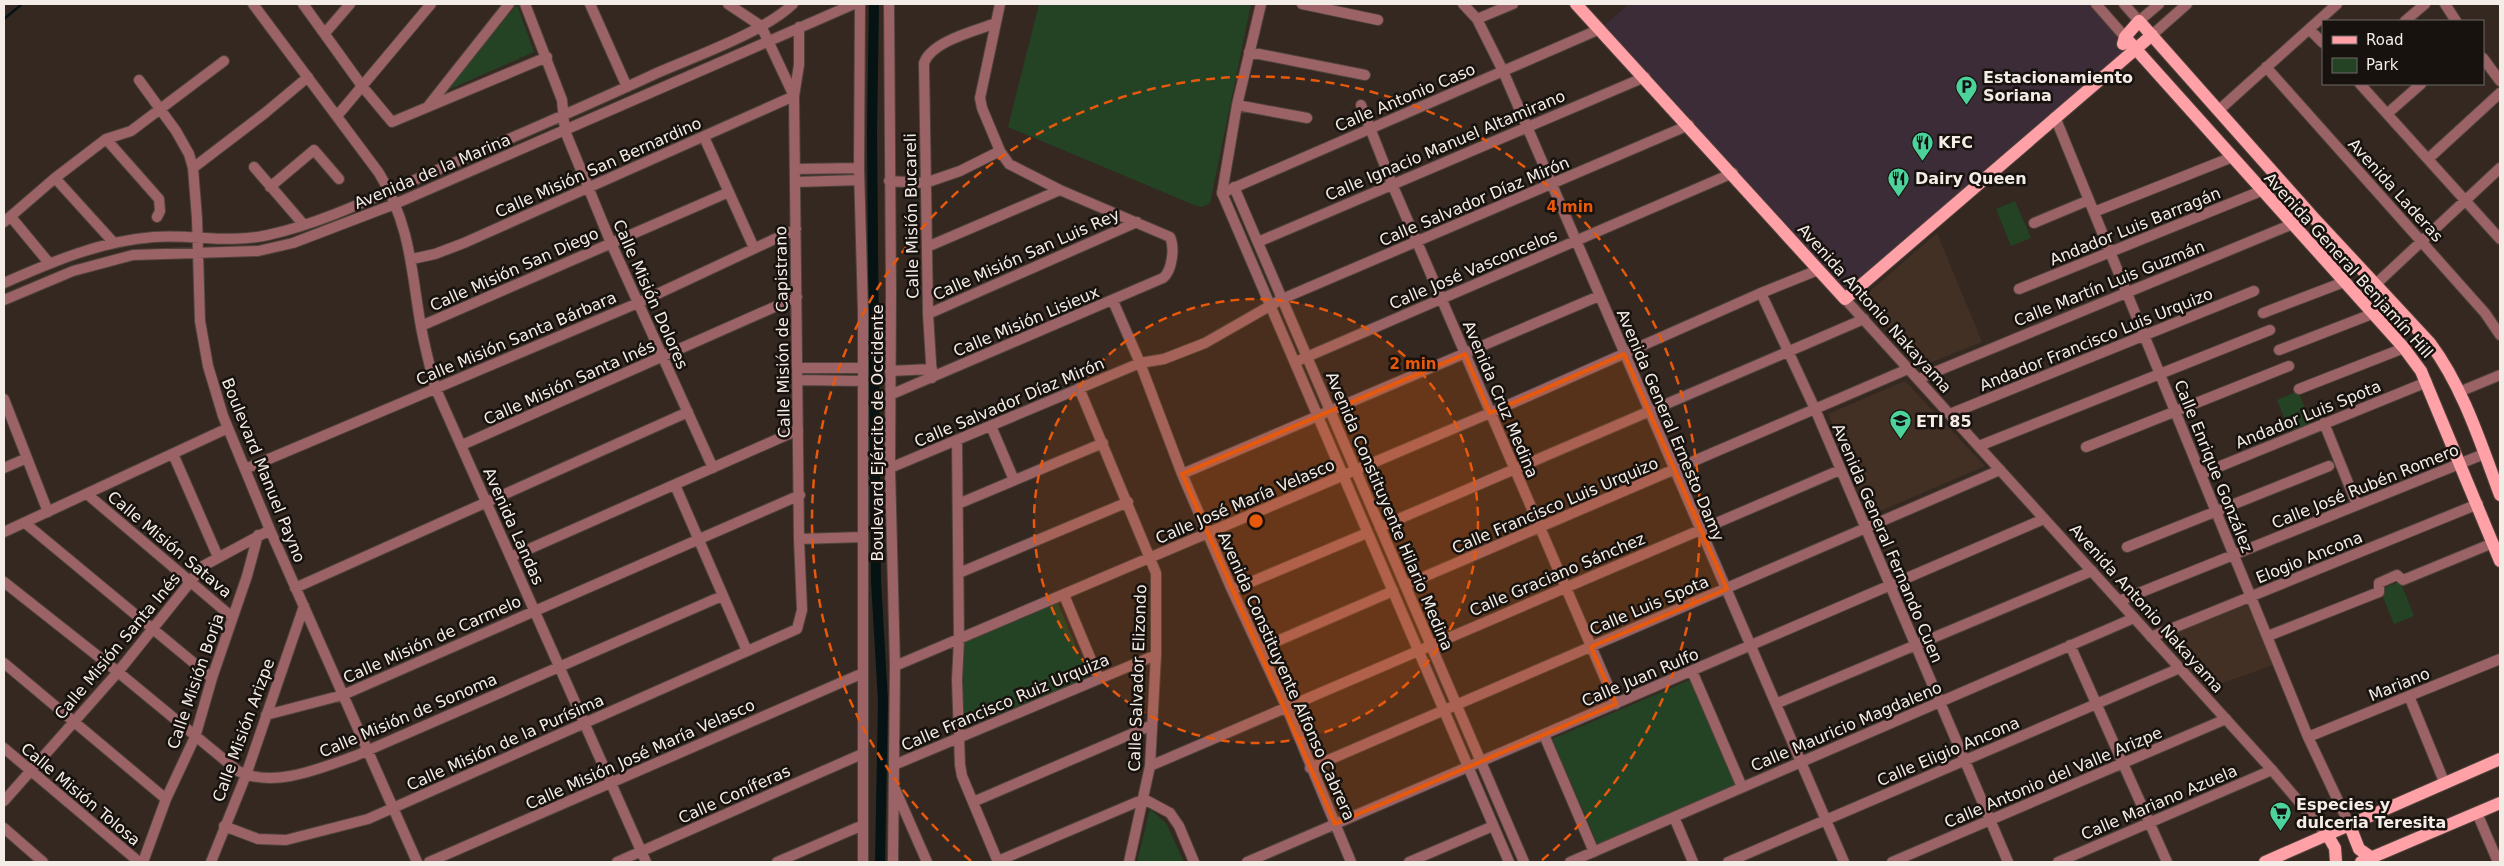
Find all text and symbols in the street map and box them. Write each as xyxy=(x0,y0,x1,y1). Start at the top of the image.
legend xyxy=(2322,20,2484,85)
text: Road xyxy=(2366,31,2404,49)
text: Park xyxy=(2366,56,2399,74)
street label: Calle Antonio Caso xyxy=(1332,59,1478,136)
place label: Estacionamiento Soriana xyxy=(1983,68,2133,105)
parking icon: Estacionamiento Soriana xyxy=(1955,74,1979,105)
street label: Calle Ignacio Manuel Altamirano xyxy=(1322,86,1568,205)
street label: Calle Misión San Bernardino xyxy=(492,113,704,222)
street label: Avenida de la Marina xyxy=(351,130,513,213)
restaurant icon: KFC xyxy=(1910,130,1934,161)
street label: Calle Misión Bucareli xyxy=(901,133,922,299)
place label: KFC xyxy=(1938,133,1973,152)
street label: Avenida Laderas xyxy=(2344,135,2447,246)
street label: Calle Salvador Díaz Mirón xyxy=(1376,153,1572,250)
restaurant icon: Dairy Queen xyxy=(1887,166,1911,197)
place label: Dairy Queen xyxy=(1915,169,2027,188)
street label: Avenida General Benjamín Hill xyxy=(2260,169,2437,362)
street label: Andador Luis Barragán xyxy=(2047,183,2224,270)
text: 4 min xyxy=(1546,198,1594,216)
street label: Calle Misión San Luis Rey xyxy=(930,205,1123,304)
street label: Calle Misión Dolores xyxy=(609,217,692,372)
street label: Avenida Antonio Nakayama xyxy=(1794,220,1956,397)
street label: Calle Misión San Diego xyxy=(427,224,601,315)
street label: Calle José Vasconcelos xyxy=(1386,225,1560,313)
street label: Calle Misión de Capistrano xyxy=(771,226,794,438)
street label: Calle Martín Luis Guzmán xyxy=(2011,236,2207,330)
street label: Calle Misión Lisieux xyxy=(950,282,1102,361)
street label: Andador Francisco Luis Urquizo xyxy=(1977,284,2216,395)
street label: Calle Misión Santa Bárbara xyxy=(413,288,619,389)
street label: Boulevard Ejército de Occidente xyxy=(868,305,887,562)
street label: Avenida General Ernesto Damy xyxy=(1613,306,1728,544)
street label: Avenida Cruz Medina xyxy=(1459,318,1542,480)
street label: Calle Misión Santa Inés xyxy=(481,336,658,429)
street label: Calle Salvador Díaz Mirón xyxy=(911,354,1107,451)
text: 2 min xyxy=(1389,355,1437,373)
street label: Avenida Constituyente Hilario Medina xyxy=(1322,369,1457,653)
street label: Boulevard Manuel Payno xyxy=(218,375,309,565)
street label: Calle Enrique González xyxy=(2170,377,2257,555)
street label: Andador Luis Spota xyxy=(2233,377,2384,452)
school or university icon: ETI 85 xyxy=(1888,409,1912,440)
place label: ETI 85 xyxy=(1916,412,1972,431)
street label: Avenida General Fernando Cuen xyxy=(1828,421,1947,666)
street label: Calle José Rubén Romero xyxy=(2269,440,2461,533)
street label: Calle Francisco Luis Urquizo xyxy=(1449,453,1661,558)
street label: Calle José María Velasco xyxy=(1153,455,1338,548)
street label: Avenida Landas xyxy=(479,465,548,588)
street label: Calle Misión Satava xyxy=(104,487,236,602)
centre of rings xyxy=(1247,512,1265,530)
street label: Avenida Antonio Nakayama xyxy=(2066,520,2228,697)
street label: Elogio Ancona xyxy=(2253,527,2365,588)
street label: Avenida Constituyente Alfonso Cabrera xyxy=(1214,529,1359,823)
street label: Calle Graciano Sánchez xyxy=(1467,529,1648,620)
street label: Calle Misión Santa Inés xyxy=(51,569,184,723)
street label: Calle Luis Spota xyxy=(1587,572,1712,639)
street label: Calle Salvador Elizondo xyxy=(1125,584,1150,772)
street label: Calle Misión de Carmelo xyxy=(340,592,524,687)
street label: Calle Misión Borja xyxy=(163,611,228,752)
street label: Calle Juan Rulfo xyxy=(1579,644,1701,711)
street label: Calle Francisco Ruiz Urquiza xyxy=(898,650,1112,755)
street label: Calle Misión Arizpe xyxy=(209,656,278,804)
street label: Mariano xyxy=(2366,664,2433,705)
street label: Calle Misión de Sonoma xyxy=(316,669,500,762)
street label: Calle Mauricio Magdaleno xyxy=(1748,678,1945,775)
street label: Calle Misión de la Purísima xyxy=(404,690,607,795)
street label: Calle Misión José María Velasco xyxy=(523,695,758,814)
street label: Calle Eligio Ancona xyxy=(1874,713,2022,790)
street label: Calle Antonio del Valle Arizpe xyxy=(1941,723,2165,832)
street label: Calle Misión Tolosa xyxy=(17,739,144,850)
street label: Calle Coníferas xyxy=(675,761,793,828)
street label: Calle Mariano Azuela xyxy=(2078,761,2240,844)
place label: Especies y dulceria Teresita xyxy=(2296,795,2446,832)
supermarket icon: Especies y dulceria Teresita xyxy=(2268,801,2292,832)

